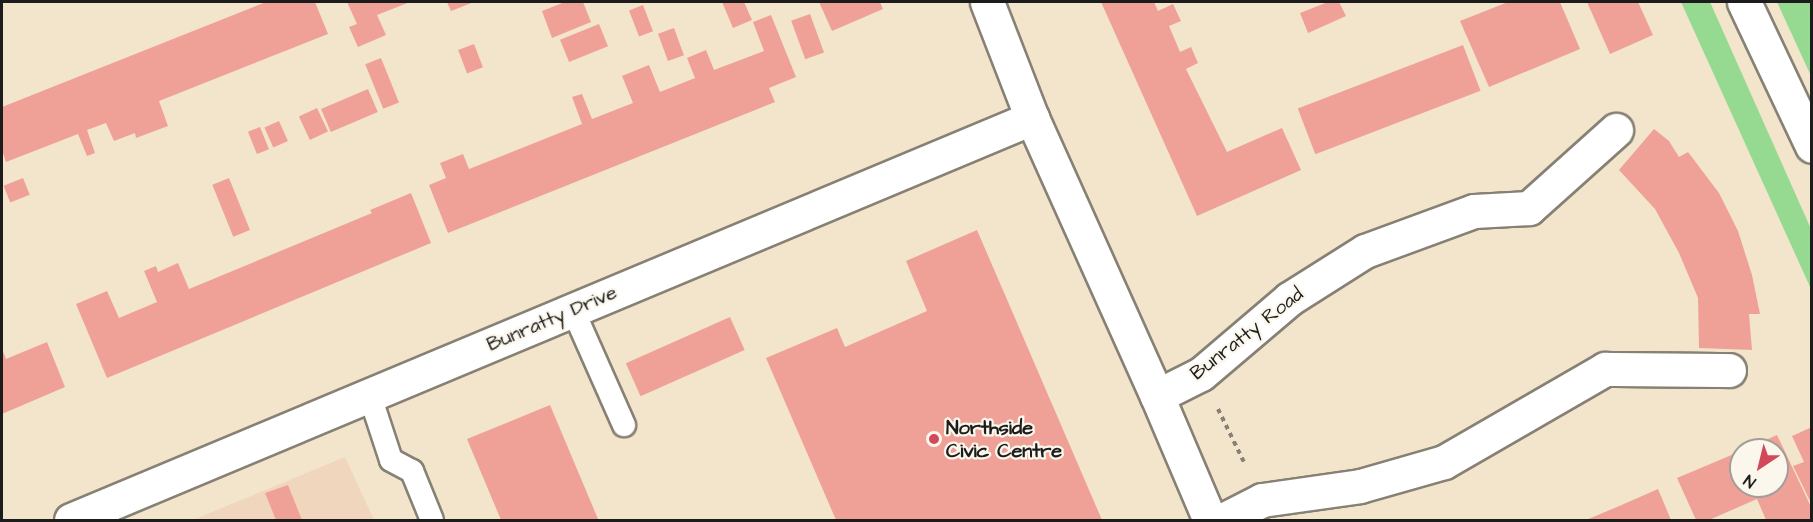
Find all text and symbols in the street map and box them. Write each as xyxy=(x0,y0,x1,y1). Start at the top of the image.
street label: Bunratty Drive xyxy=(483,281,621,357)
street label: Bunratty Road xyxy=(1186,282,1308,386)
place label: Northside Civic Centre xyxy=(946,416,1062,463)
marker: Northside Civic Centre xyxy=(927,432,941,446)
north arrow xyxy=(1729,438,1789,498)
text: N xyxy=(1739,469,1760,493)

